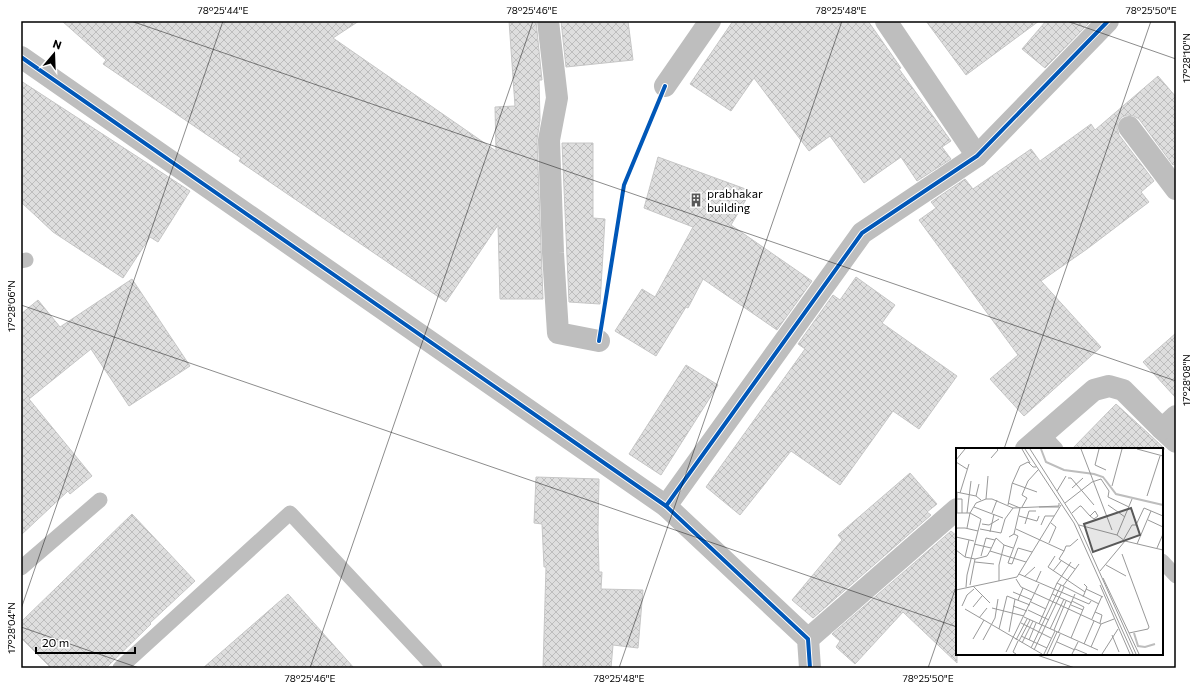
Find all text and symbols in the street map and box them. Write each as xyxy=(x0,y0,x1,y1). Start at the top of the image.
text: 78°25'44"E xyxy=(198,4,249,16)
text: 78°25'46"E xyxy=(506,4,558,16)
text: 78°25'48"E xyxy=(815,4,867,16)
text: 78°25'50"E xyxy=(1125,4,1177,16)
text: 17°28'10"N xyxy=(1180,33,1192,83)
north arrow xyxy=(34,34,74,74)
text: N xyxy=(51,37,63,52)
place label: prabhakar building xyxy=(707,186,763,214)
building icon: prabhakar building xyxy=(688,192,704,208)
text: 17°28'06"N xyxy=(5,280,17,332)
text: 17°28'08"N xyxy=(1180,354,1192,406)
inset map xyxy=(956,448,1163,655)
text: 17°28'04"N xyxy=(5,602,17,654)
scale bar xyxy=(36,629,135,655)
text: 20 m xyxy=(42,635,69,649)
text: 78°25'46"E xyxy=(284,672,336,684)
text: 78°25'48"E xyxy=(593,672,645,684)
text: 78°25'50"E xyxy=(902,672,954,684)

